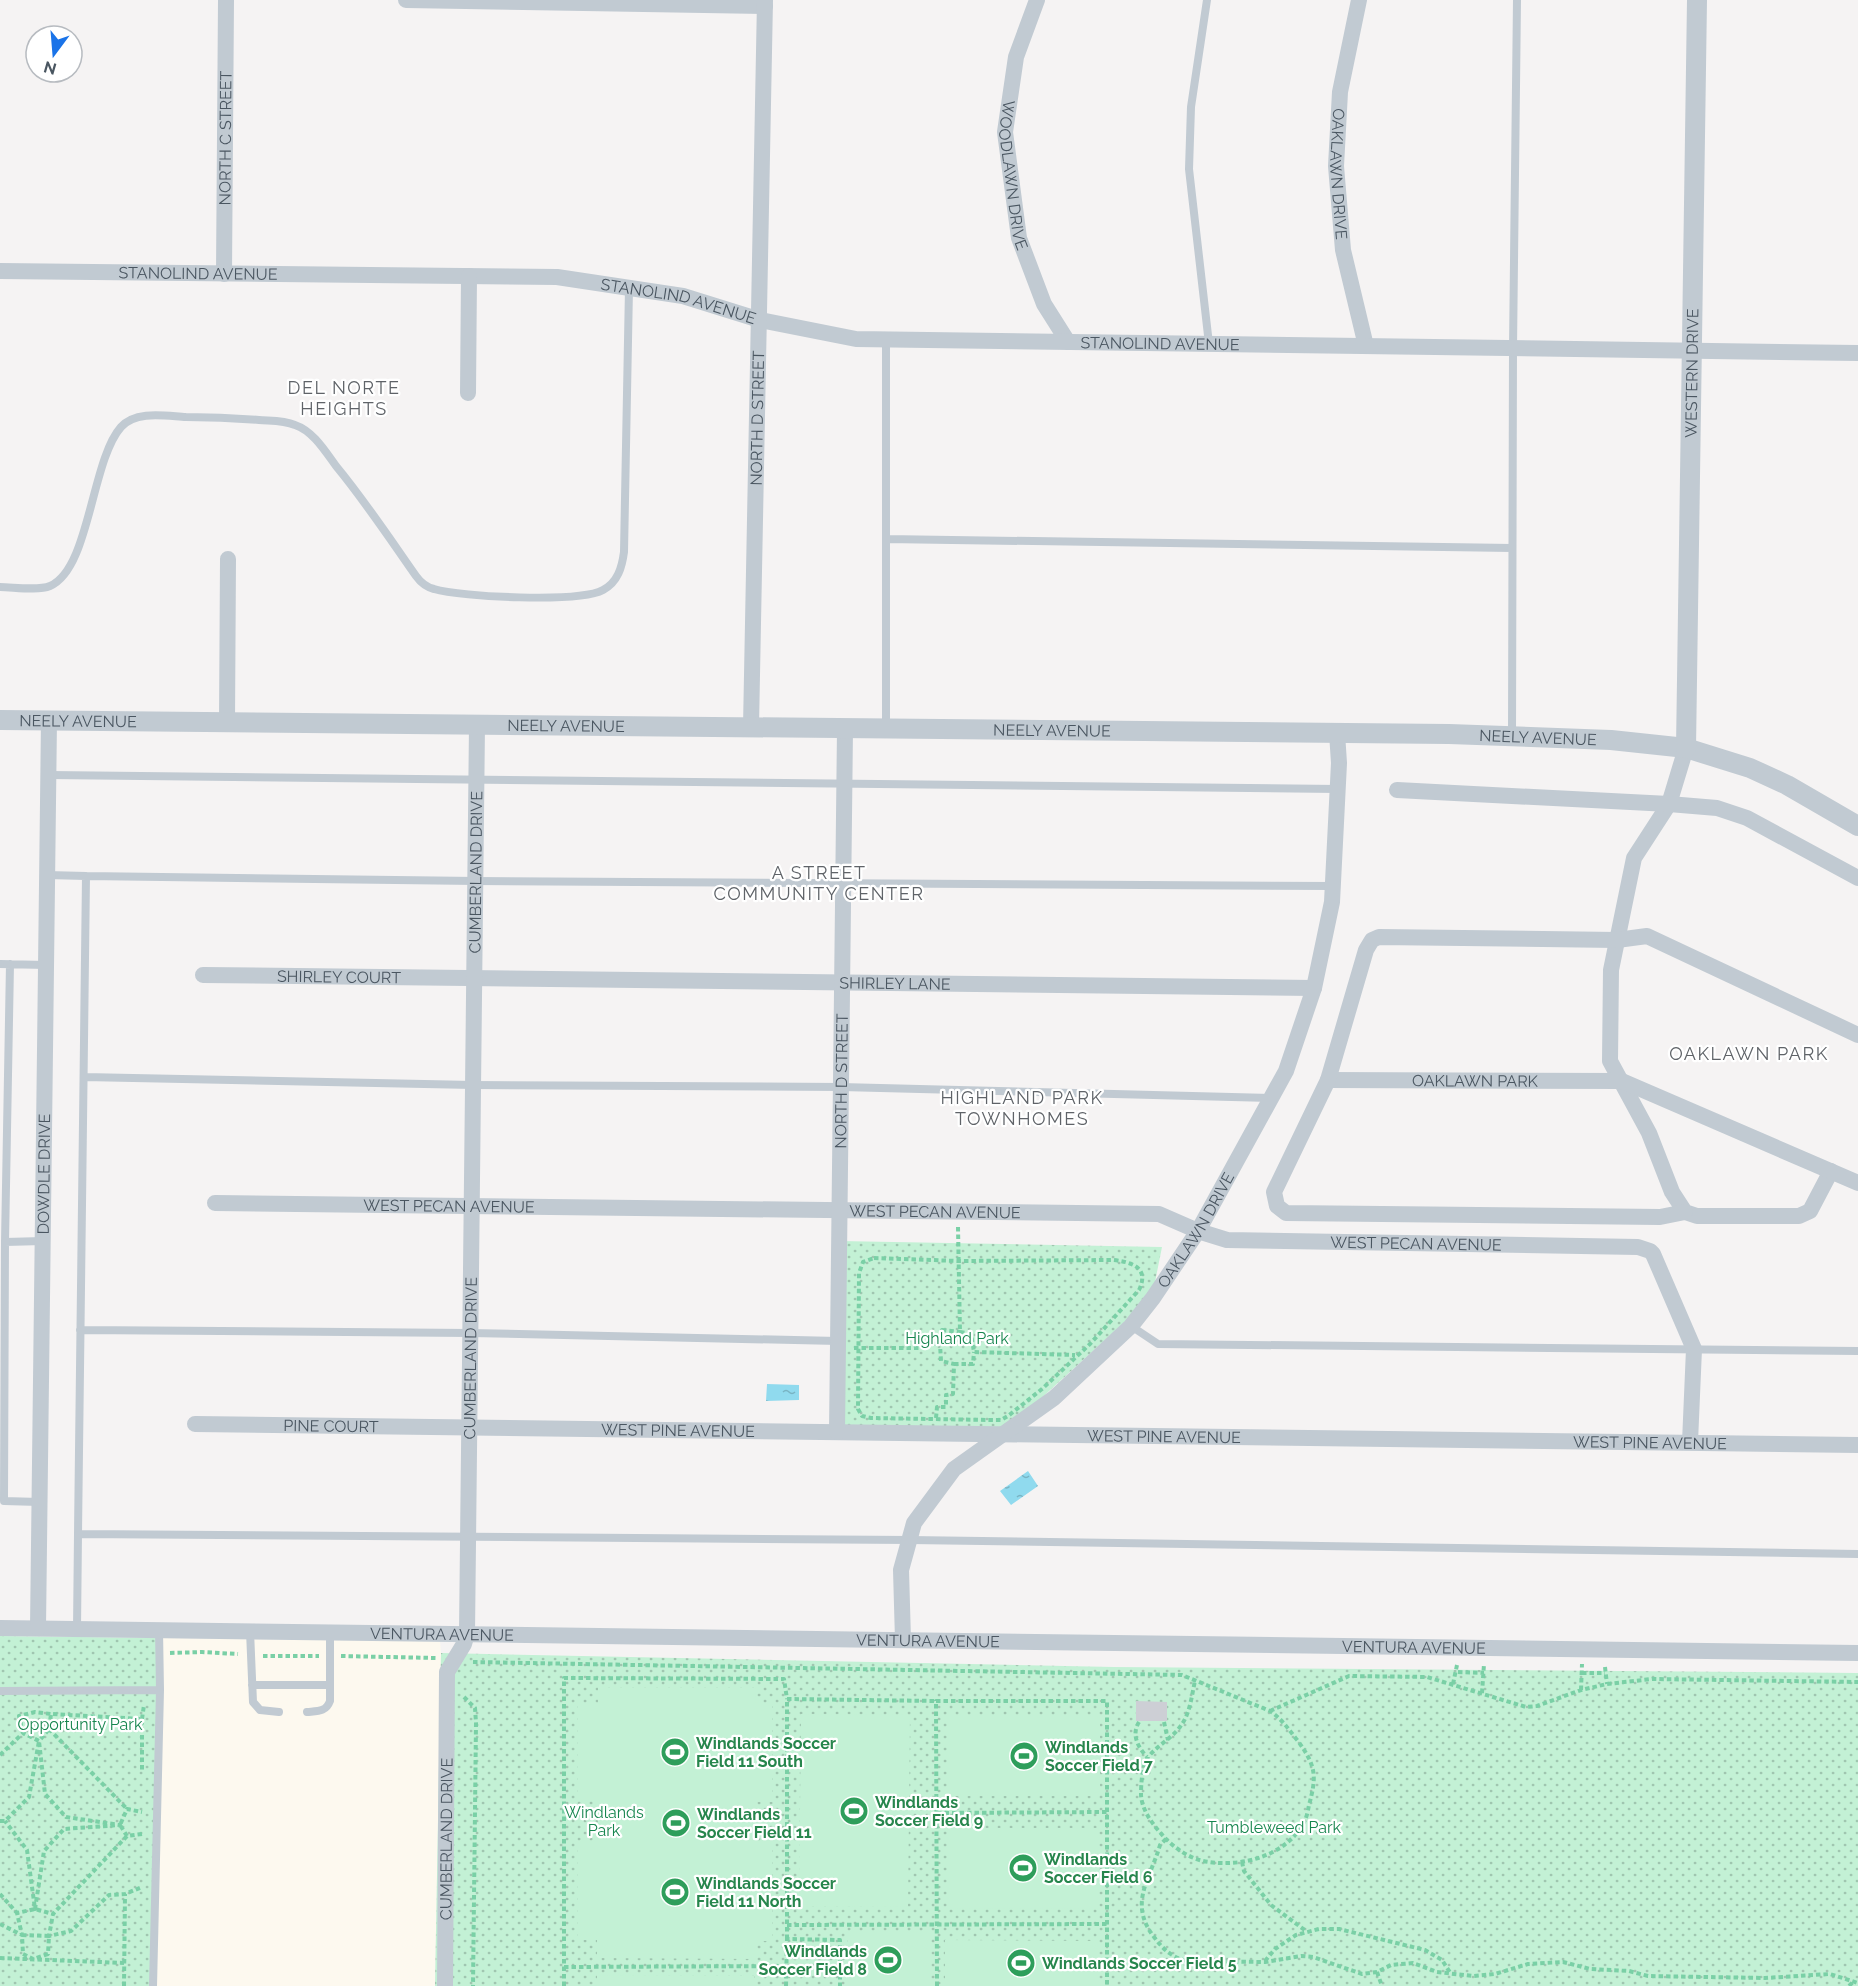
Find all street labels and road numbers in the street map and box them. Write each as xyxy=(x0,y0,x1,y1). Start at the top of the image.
street label: NORTH C STREET xyxy=(216,70,235,205)
street label: WOODLAWN DRIVE xyxy=(995,99,1032,253)
street label: OAKLAWN DRIVE xyxy=(1326,108,1351,241)
street label: STANOLIND AVENUE xyxy=(118,263,278,284)
street label: STANOLIND AVENUE xyxy=(599,275,759,328)
street label: WESTERN DRIVE xyxy=(1682,308,1702,438)
street label: STANOLIND AVENUE xyxy=(1080,333,1240,354)
street label: NORTH D STREET xyxy=(747,350,768,486)
street label: NEELY AVENUE xyxy=(19,711,137,731)
street label: NEELY AVENUE xyxy=(507,716,625,736)
street label: NEELY AVENUE xyxy=(993,721,1111,741)
street label: NEELY AVENUE xyxy=(1479,726,1597,749)
street label: CUMBERLAND DRIVE xyxy=(465,791,486,954)
street label: SHIRLEY COURT xyxy=(277,967,401,987)
street label: SHIRLEY LANE xyxy=(839,973,951,994)
street label: NORTH D STREET xyxy=(831,1013,852,1149)
street label: OAKLAWN PARK xyxy=(1412,1071,1539,1091)
street label: DOWDLE DRIVE xyxy=(34,1113,54,1235)
street label: OAKLAWN DRIVE xyxy=(1154,1169,1238,1292)
street label: WEST PECAN AVENUE xyxy=(363,1196,535,1217)
street label: WEST PECAN AVENUE xyxy=(849,1201,1021,1222)
street label: WEST PECAN AVENUE xyxy=(1330,1233,1502,1255)
street label: CUMBERLAND DRIVE xyxy=(460,1277,481,1440)
street label: PINE COURT xyxy=(283,1416,379,1436)
street label: WEST PINE AVENUE xyxy=(601,1420,755,1441)
street label: WEST PINE AVENUE xyxy=(1087,1426,1241,1447)
street label: WEST PINE AVENUE xyxy=(1573,1432,1727,1453)
street label: VENTURA AVENUE xyxy=(370,1624,514,1645)
street label: VENTURA AVENUE xyxy=(856,1631,1000,1651)
street label: VENTURA AVENUE xyxy=(1342,1637,1486,1658)
street label: CUMBERLAND DRIVE xyxy=(436,1757,456,1920)

